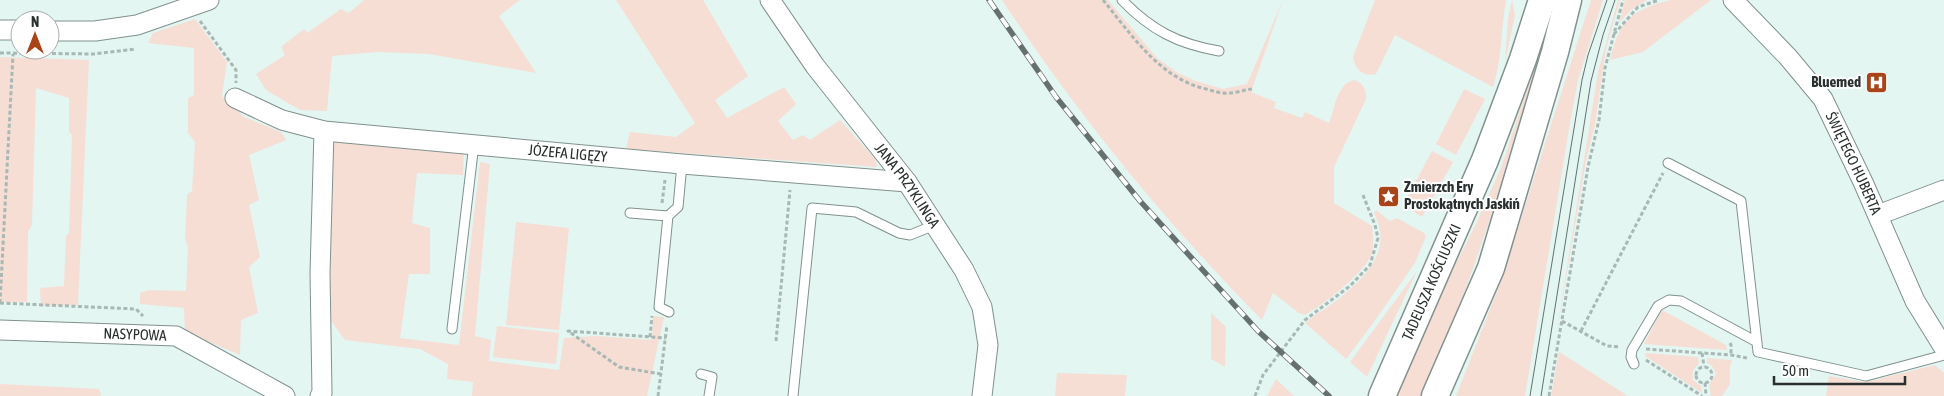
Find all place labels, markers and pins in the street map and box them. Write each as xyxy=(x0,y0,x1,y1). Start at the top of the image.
hospital icon: Bluemed xyxy=(1865,70,1889,94)
place label: Bluemed xyxy=(1811,73,1861,90)
place label: Zmierzch Ery Prostokątnych Jaskiń xyxy=(1404,178,1520,212)
place icon: Zmierzch Ery Prostokątnych Jaskiń xyxy=(1376,184,1400,208)

